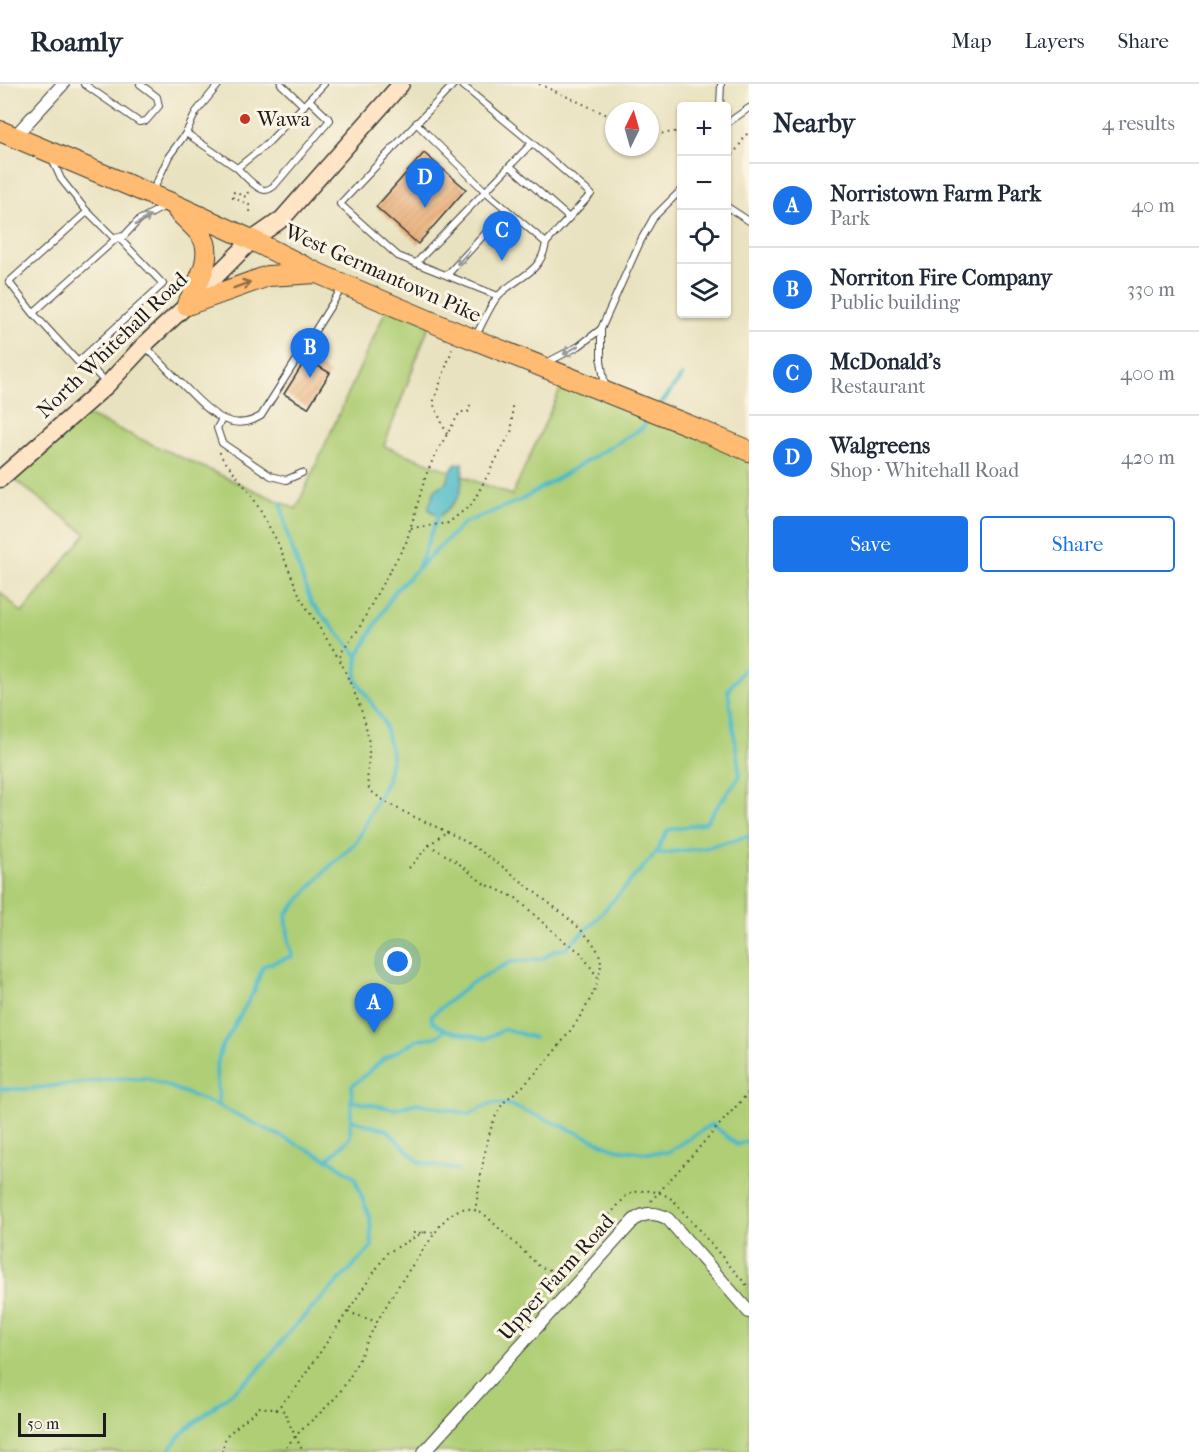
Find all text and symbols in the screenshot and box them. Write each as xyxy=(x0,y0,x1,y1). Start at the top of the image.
text: Roamly xyxy=(30,25,122,58)
text: Map xyxy=(951,29,992,53)
text: Layers xyxy=(1025,29,1084,53)
text: Share xyxy=(1117,29,1169,53)
north arrow xyxy=(605,102,659,156)
map controls xyxy=(677,102,731,318)
button: + xyxy=(677,102,731,156)
place label: Wawa xyxy=(256,107,311,131)
text: Nearby xyxy=(773,108,855,139)
marker: Wawa xyxy=(238,112,252,126)
text: 4 results xyxy=(1102,112,1175,135)
button: − xyxy=(677,156,731,210)
pin: D xyxy=(406,158,444,208)
text: Norristown Farm Park xyxy=(830,181,1041,207)
text: A xyxy=(786,194,799,217)
text: 40 m xyxy=(1131,194,1175,217)
text: Park xyxy=(830,207,870,230)
button: locate xyxy=(677,210,731,264)
pin: C xyxy=(482,212,522,261)
one-way arrow xyxy=(134,213,151,226)
street label: West Germantown Pike xyxy=(280,218,485,327)
one-way arrow xyxy=(456,251,470,266)
button: layers xyxy=(677,264,731,318)
text: Norriton Fire Company xyxy=(830,265,1052,291)
street label: North Whitehall Road xyxy=(32,267,193,423)
one-way arrow xyxy=(232,278,251,289)
text: B xyxy=(786,278,799,301)
text: 330 m xyxy=(1127,278,1175,301)
text: Public building xyxy=(830,291,960,314)
pin: B xyxy=(290,328,330,378)
one-way arrow xyxy=(563,344,580,356)
text: McDonald's xyxy=(830,349,941,375)
text: C xyxy=(786,362,799,385)
text: 400 m xyxy=(1120,362,1175,385)
text: Restaurant xyxy=(830,375,926,398)
text: Walgreens xyxy=(830,433,930,459)
text: D xyxy=(785,446,800,469)
text: 420 m xyxy=(1121,446,1175,469)
text: Shop · Whitehall Road xyxy=(830,459,1019,482)
button: Save xyxy=(773,516,968,572)
button: Share xyxy=(980,516,1175,572)
your location xyxy=(383,947,412,976)
pin: A xyxy=(354,984,394,1033)
street label: Upper Farm Road xyxy=(493,1209,619,1345)
scale bar xyxy=(18,1410,106,1438)
text: 50 m xyxy=(27,1414,59,1433)

